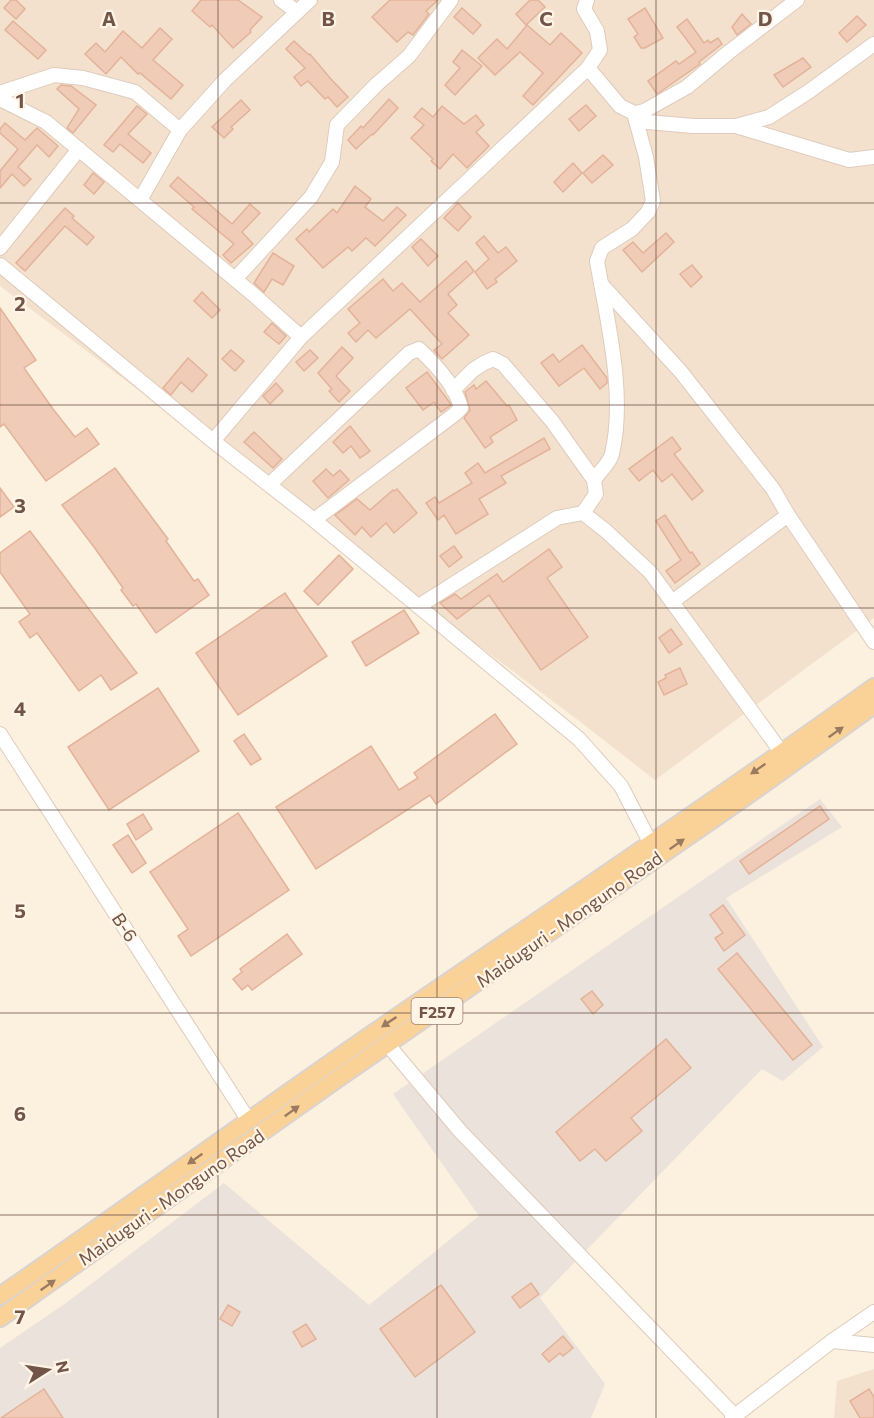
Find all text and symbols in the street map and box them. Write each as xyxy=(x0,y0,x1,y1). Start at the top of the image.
text: A xyxy=(102,6,116,30)
text: B xyxy=(321,6,335,30)
text: C xyxy=(539,6,553,30)
text: D xyxy=(758,6,772,30)
text: 1 xyxy=(15,88,25,112)
text: 2 xyxy=(14,291,26,315)
text: 3 xyxy=(14,493,26,517)
text: 4 xyxy=(14,696,26,720)
one-way arrow xyxy=(828,726,844,738)
one-way arrow xyxy=(750,763,766,775)
one-way arrow xyxy=(668,838,684,850)
street label: Maiduguri - Monguno Road xyxy=(472,846,666,992)
text: 5 xyxy=(14,898,26,922)
street label: B-6 xyxy=(108,908,142,946)
road number: F257 xyxy=(412,998,462,1024)
one-way arrow xyxy=(381,1017,398,1028)
text: 6 xyxy=(14,1101,26,1125)
one-way arrow xyxy=(284,1105,300,1117)
street label: Maiduguri - Monguno Road xyxy=(74,1124,268,1270)
one-way arrow xyxy=(188,1153,204,1165)
one-way arrow xyxy=(39,1279,55,1291)
text: 7 xyxy=(15,1304,26,1328)
north arrow xyxy=(18,1340,78,1400)
text: N xyxy=(53,1359,74,1375)

